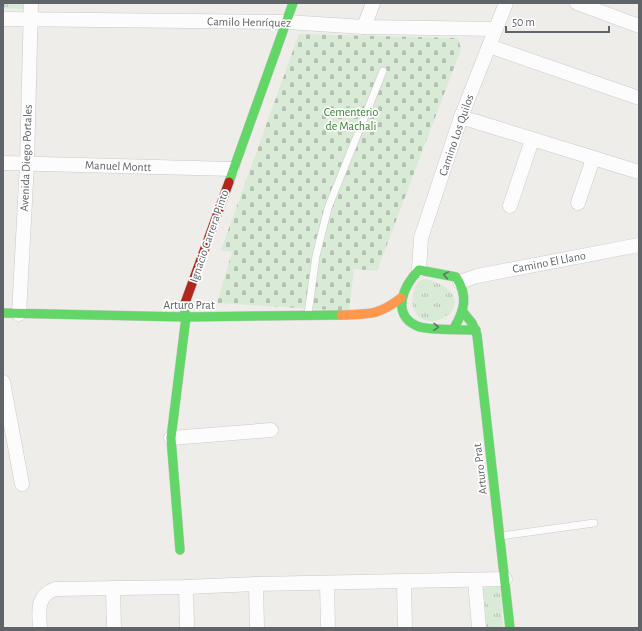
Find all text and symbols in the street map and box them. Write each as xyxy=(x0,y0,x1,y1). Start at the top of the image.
scale bar xyxy=(506,8,609,34)
street label: Camilo Henríquez xyxy=(207,15,291,29)
text: 50 m xyxy=(512,16,535,28)
street label: Camino Los Quilos xyxy=(436,93,477,178)
street label: Avenida Diego Portales xyxy=(18,104,34,212)
park label: Cementerio de Machali xyxy=(324,106,378,132)
street label: Manuel Montt xyxy=(85,159,152,173)
street label: Ignacio Carrera Pinto xyxy=(188,188,230,284)
street label: Camino El Llano xyxy=(511,249,587,275)
one-way arrow xyxy=(443,271,449,280)
street label: Arturo Prat xyxy=(163,299,215,311)
one-way arrow xyxy=(433,323,439,332)
street label: Arturo Prat xyxy=(471,443,489,495)

